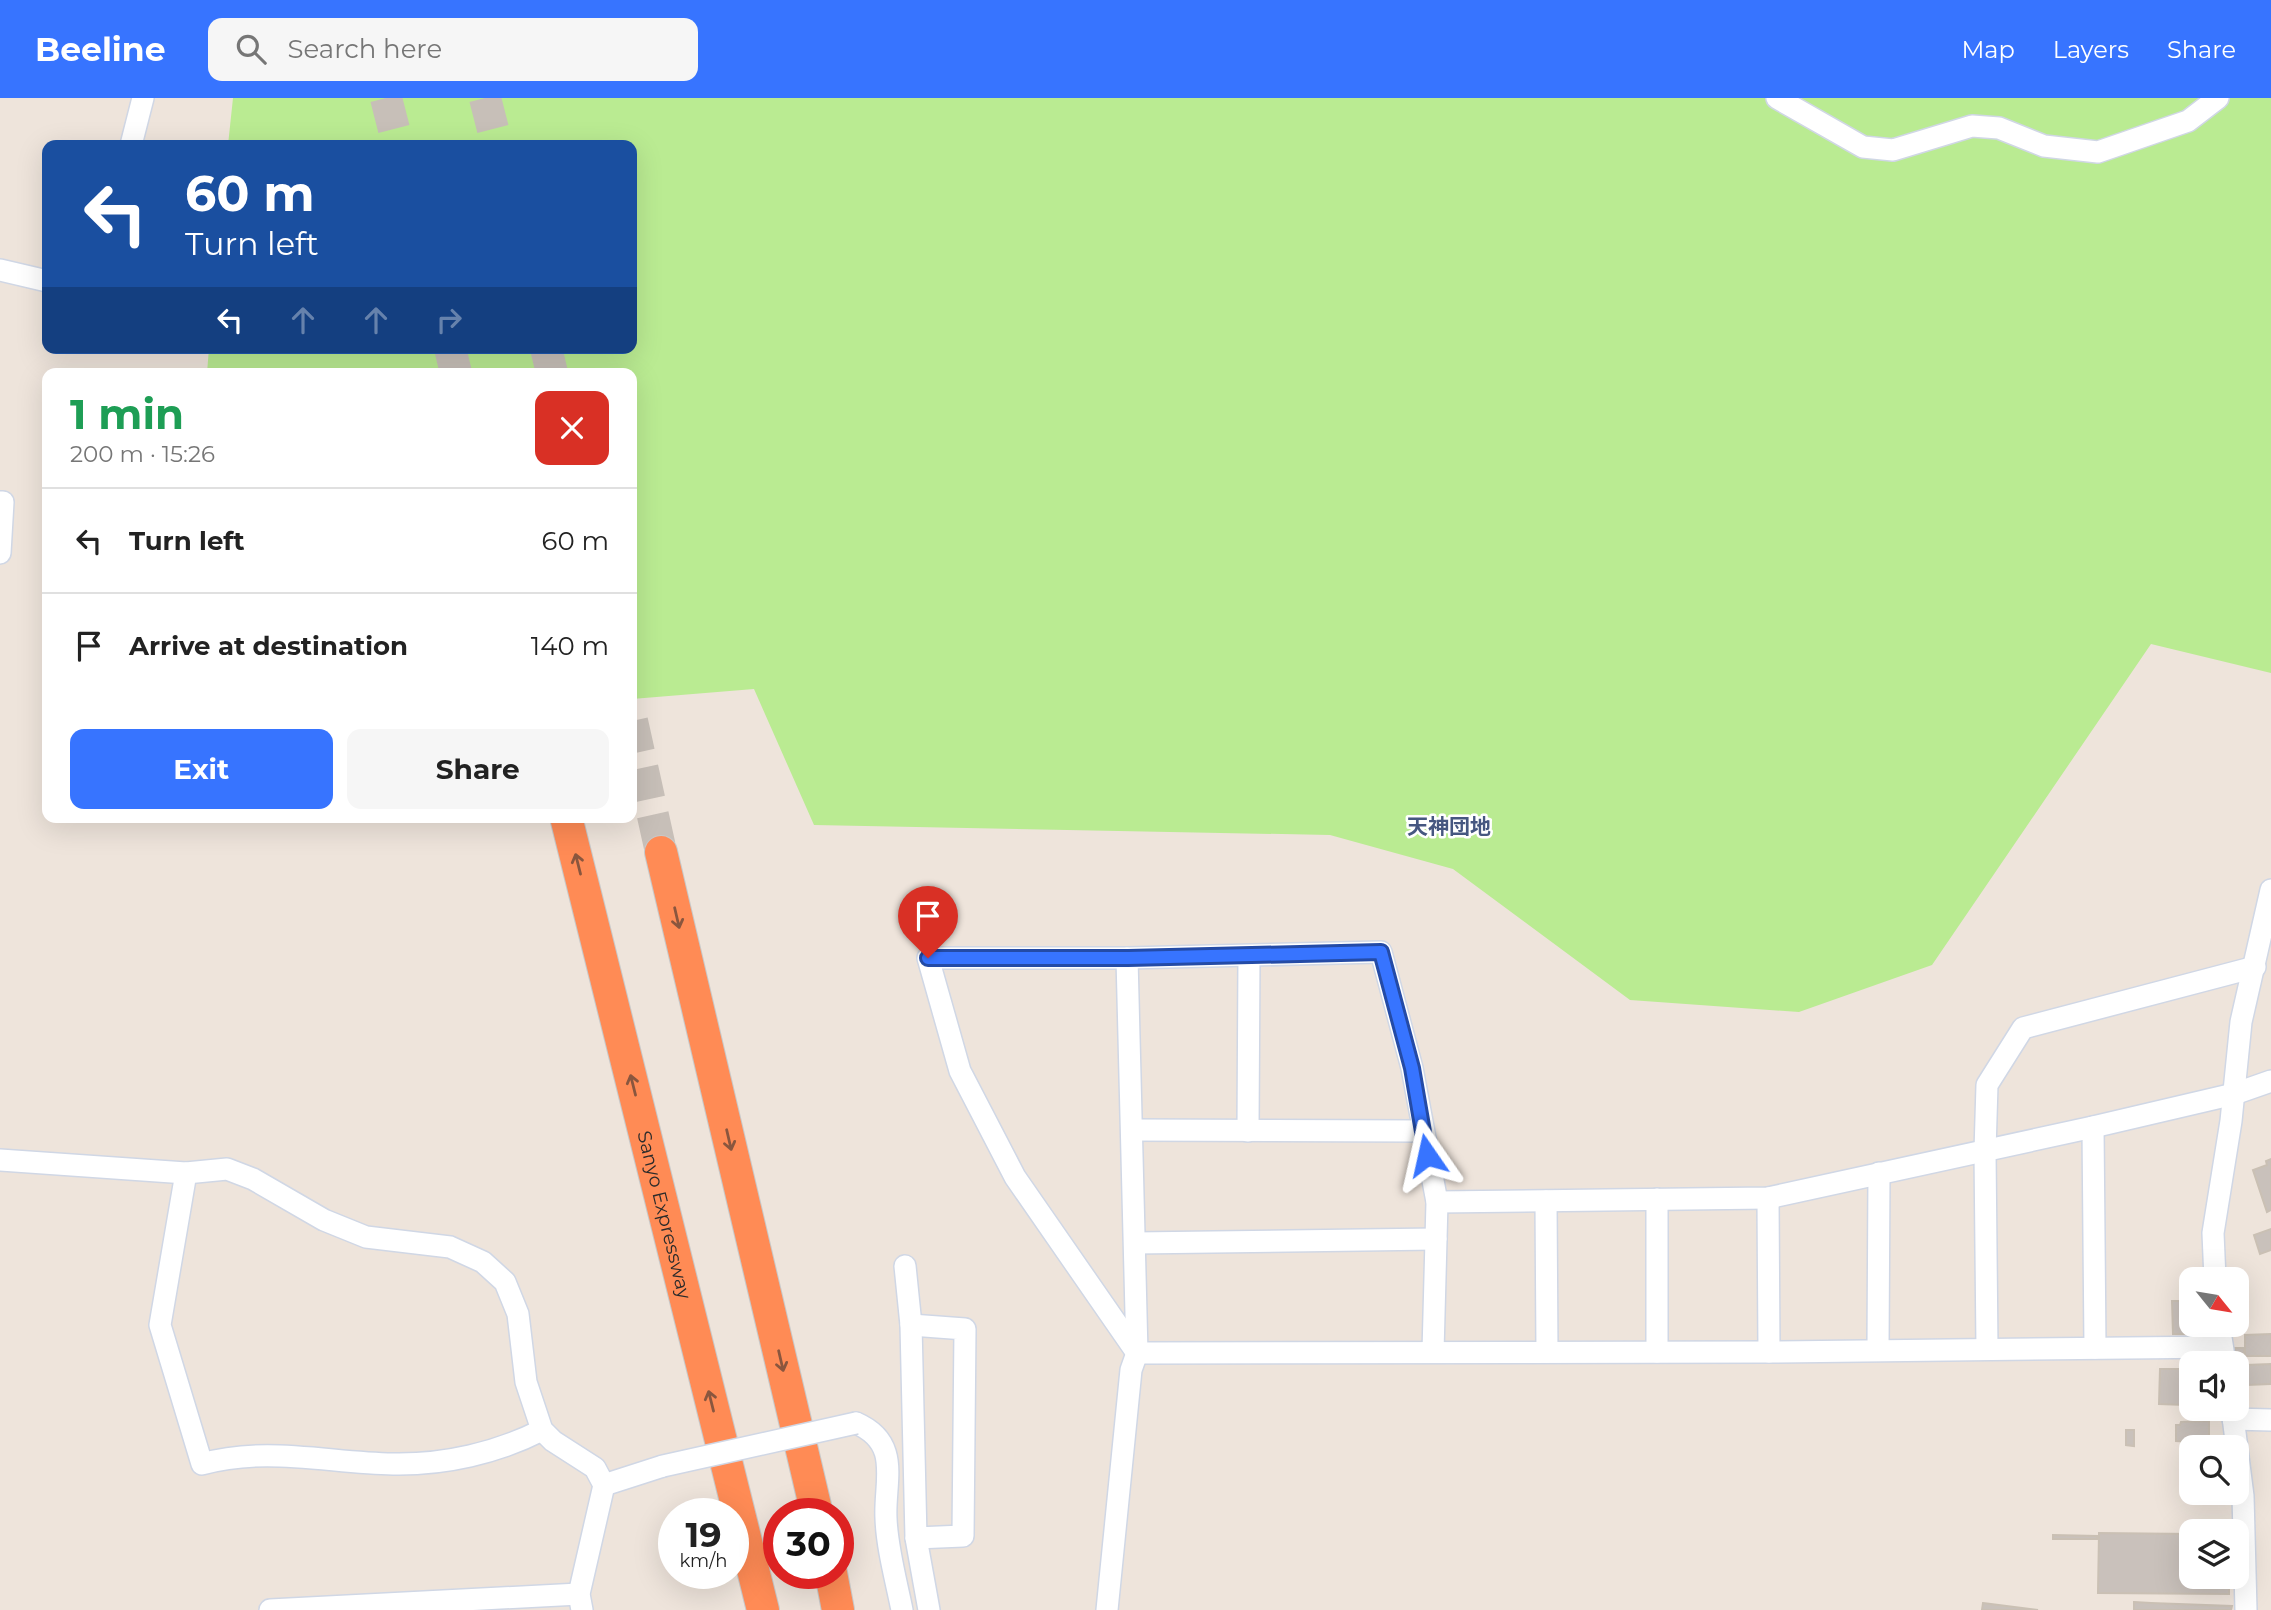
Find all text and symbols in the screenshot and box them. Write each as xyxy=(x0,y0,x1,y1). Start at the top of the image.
search box xyxy=(208,18,698,81)
text: Beeline xyxy=(35,29,166,69)
icon: search xyxy=(232,30,270,68)
text: Search here xyxy=(288,33,442,65)
text: Map xyxy=(1961,35,2015,64)
text: Layers xyxy=(2053,35,2129,64)
text: Share xyxy=(2167,35,2236,64)
text: 60 m xyxy=(185,164,315,223)
icon: left xyxy=(70,168,161,259)
text: Turn left xyxy=(185,224,319,263)
icon: left xyxy=(211,301,249,339)
icon: ahead xyxy=(284,301,322,339)
icon: ahead xyxy=(357,301,395,339)
icon: right xyxy=(430,301,468,339)
text: 1 min xyxy=(70,388,184,440)
button: close xyxy=(535,391,609,465)
text: 200 m · 15:26 xyxy=(70,440,215,468)
icon: left xyxy=(70,522,108,560)
text: Turn left xyxy=(129,525,245,557)
text: 60 m xyxy=(542,525,609,557)
icon: arrive xyxy=(70,627,108,665)
text: Arrive at destination xyxy=(129,630,408,662)
text: 140 m xyxy=(531,630,609,662)
button: Exit xyxy=(70,729,333,809)
button: Share xyxy=(347,729,609,809)
district label: 天神団地 xyxy=(1407,814,1491,839)
one-way arrow xyxy=(571,853,584,876)
pin xyxy=(898,886,958,958)
icon: arrive xyxy=(909,897,947,935)
one-way arrow xyxy=(671,906,684,929)
one-way arrow xyxy=(626,1074,639,1097)
position arrow xyxy=(1390,1118,1464,1192)
one-way arrow xyxy=(723,1128,736,1151)
street label: Sanyo Expressway xyxy=(632,1129,696,1302)
north arrow xyxy=(2179,1267,2249,1337)
map controls xyxy=(2179,1267,2249,1589)
one-way arrow xyxy=(775,1349,788,1372)
button: sound xyxy=(2179,1351,2249,1421)
one-way arrow xyxy=(704,1390,717,1413)
button: search xyxy=(2179,1435,2249,1505)
speed limit sign: 30 xyxy=(763,1498,854,1589)
text: 19 xyxy=(685,1513,722,1556)
button: layers xyxy=(2179,1519,2249,1589)
text: km/h xyxy=(679,1550,728,1572)

